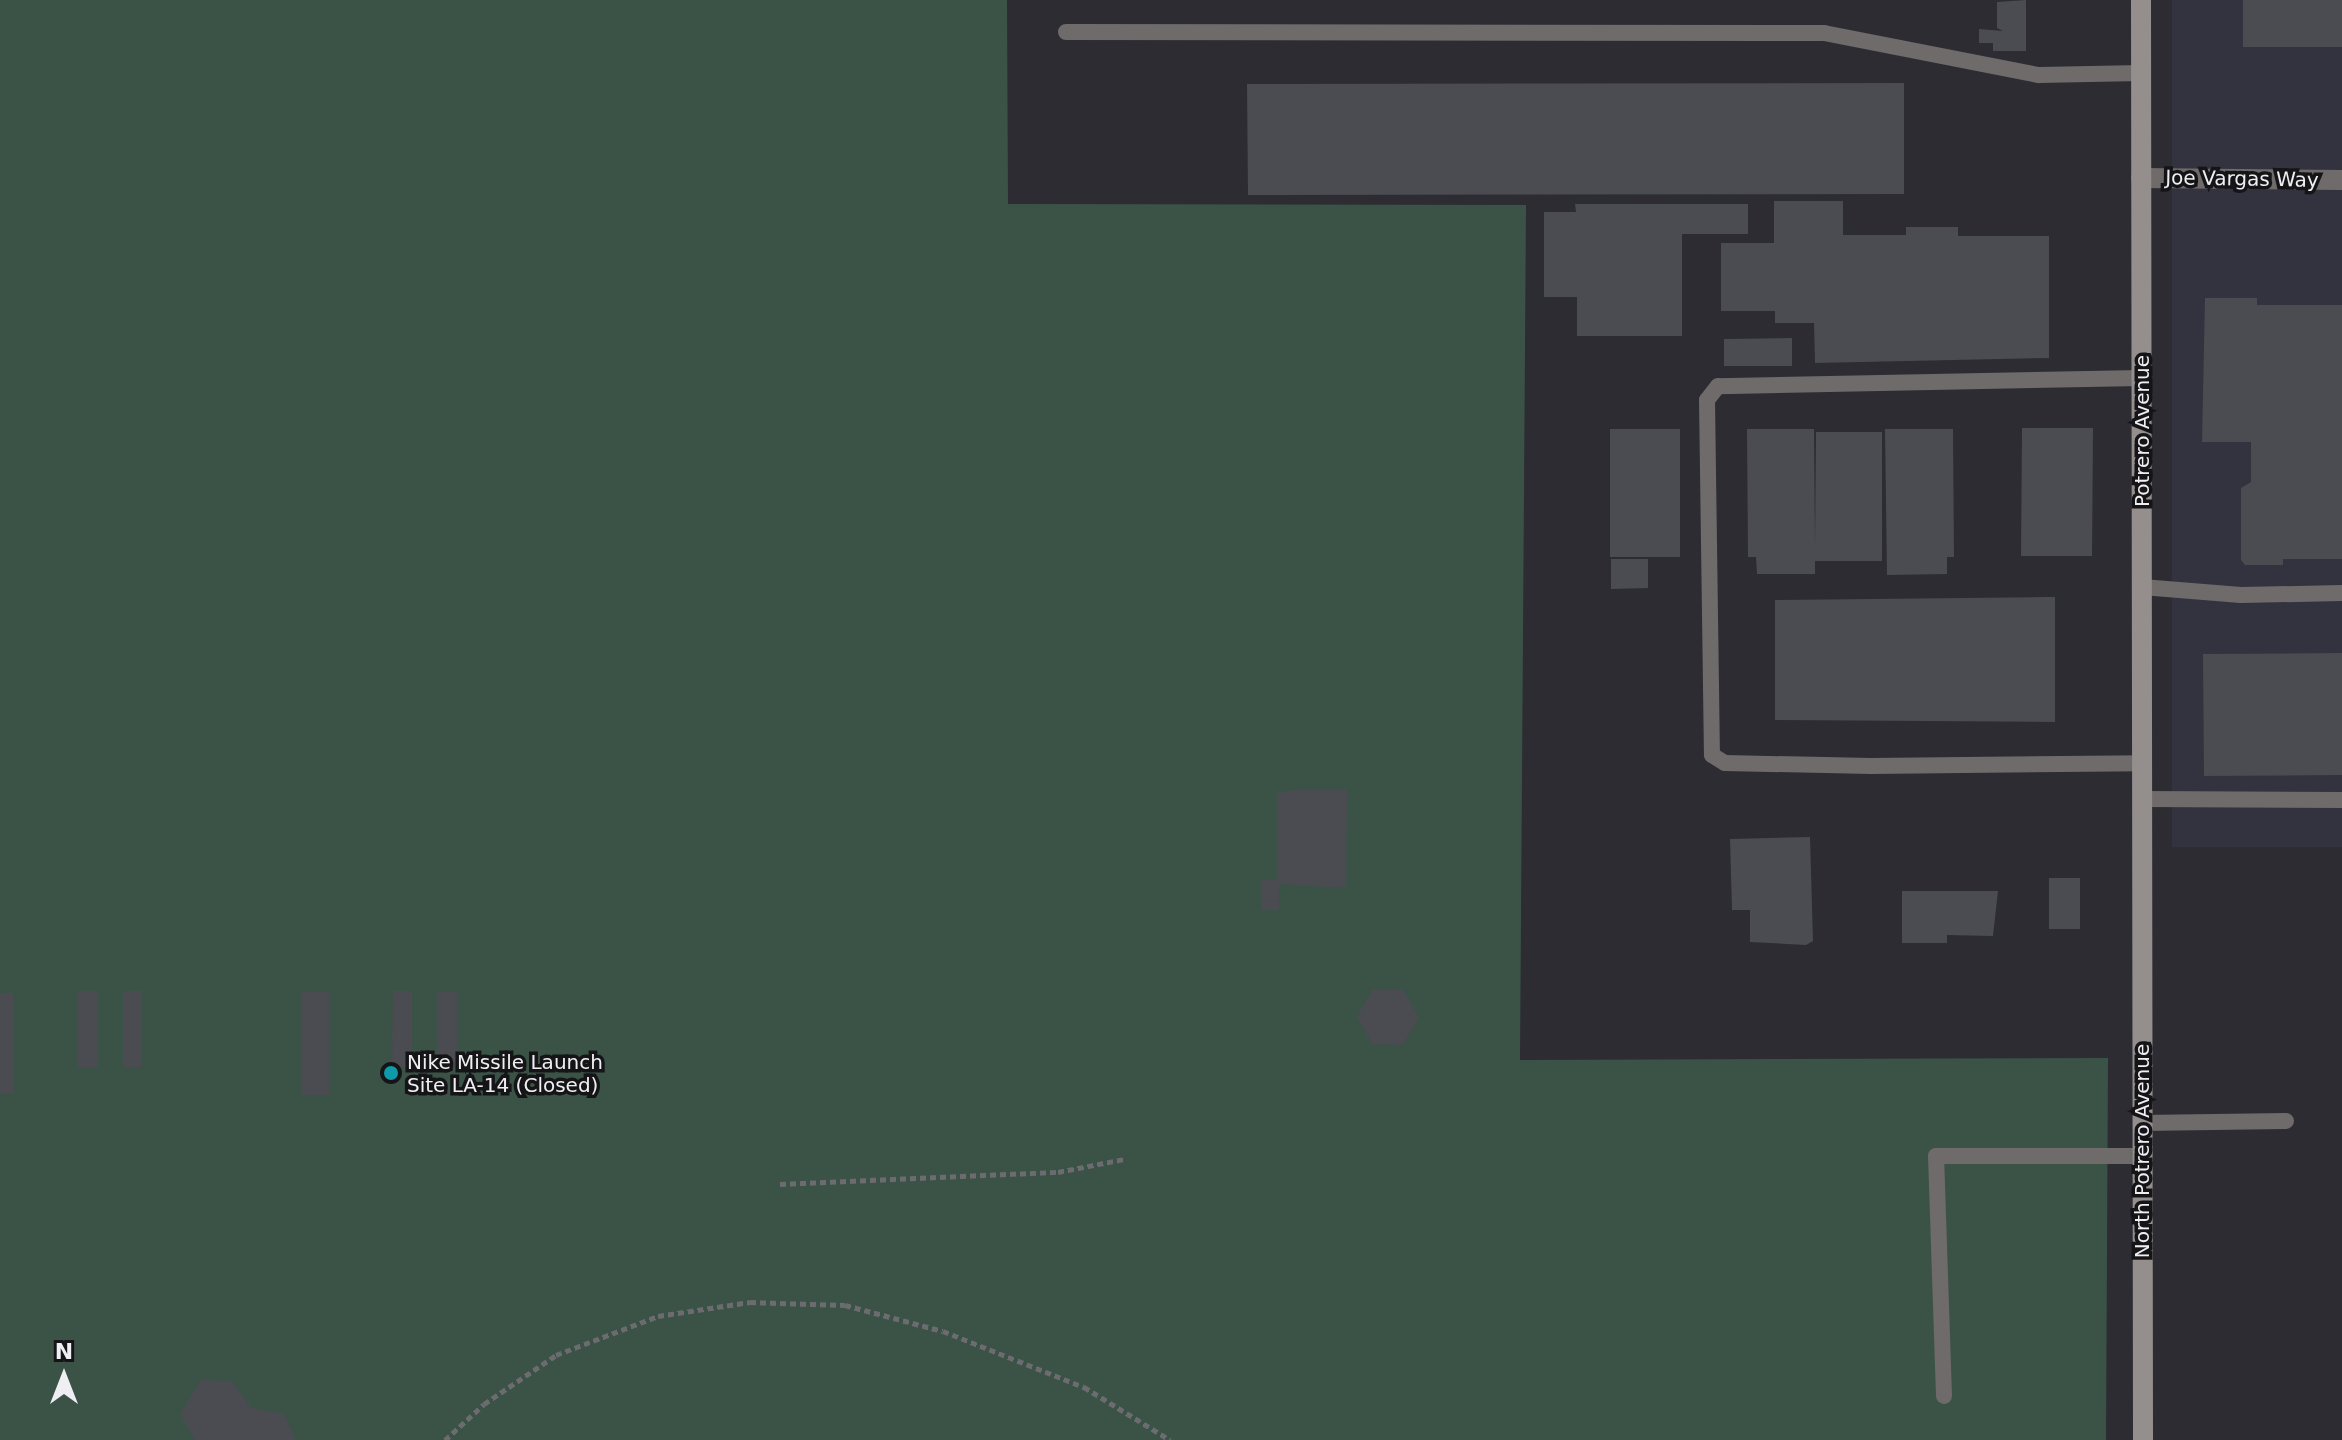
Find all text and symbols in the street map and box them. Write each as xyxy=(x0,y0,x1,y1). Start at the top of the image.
street label: Joe Vargas Way xyxy=(2165,166,2319,192)
street label: Potrero Avenue xyxy=(2130,355,2154,507)
street label: North Potrero Avenue xyxy=(2130,1044,2154,1258)
place label: Nike Missile Launch Site LA-14 (Closed) xyxy=(407,1050,603,1097)
marker: Nike Missile Launch Site LA-14 (Closed) xyxy=(382,1064,400,1082)
north arrow xyxy=(24,1336,104,1416)
text: N xyxy=(55,1339,73,1364)

